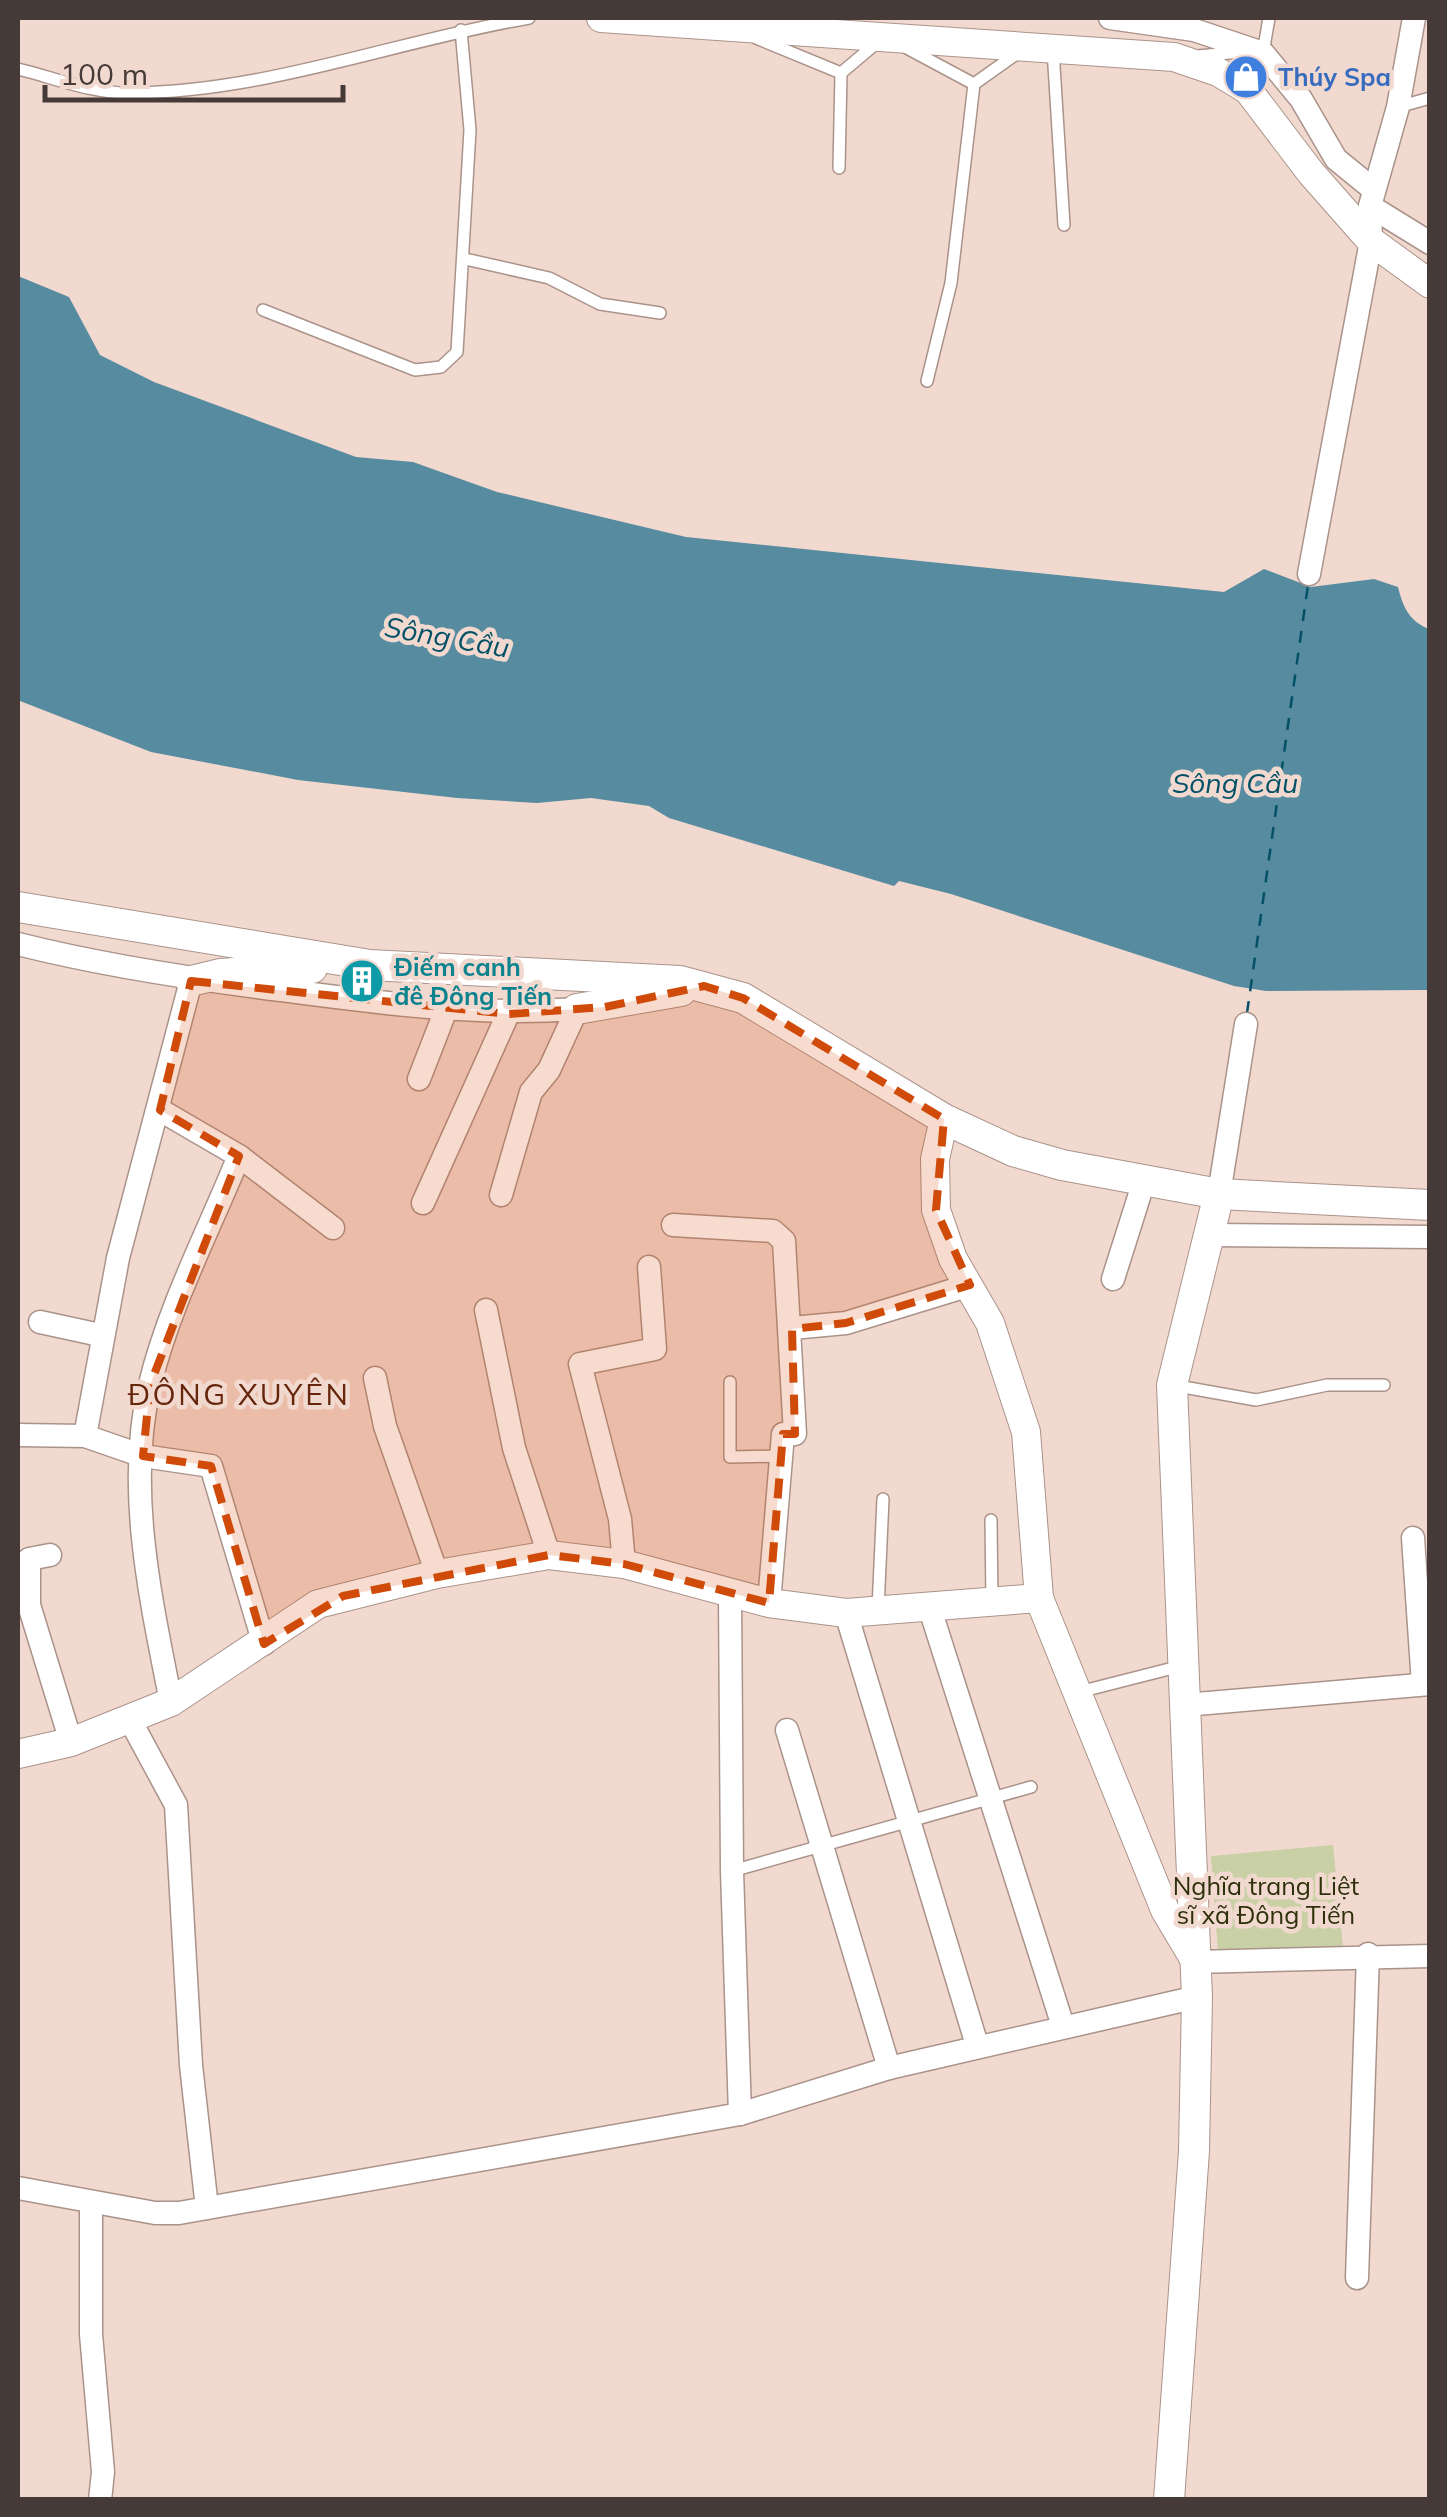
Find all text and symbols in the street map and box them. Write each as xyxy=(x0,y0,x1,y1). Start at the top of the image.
scale bar xyxy=(45,40,342,102)
shop icon: Thúy Spa xyxy=(1223,54,1269,100)
text: 100 m xyxy=(60,55,148,93)
place label: Thúy Spa xyxy=(1278,61,1391,92)
water label: Sông Cầu xyxy=(382,608,512,665)
water label: Sông Cầu xyxy=(1172,765,1298,800)
place label: Điếm canh đê Đông Tiến xyxy=(393,951,552,1011)
building icon: Điếm canh đê Đông Tiến xyxy=(339,958,385,1004)
district label: ĐÔNG XUYÊN xyxy=(128,1375,350,1413)
park label: Nghĩa trang Liệt sĩ xã Đông Tiến xyxy=(1173,1870,1360,1930)

